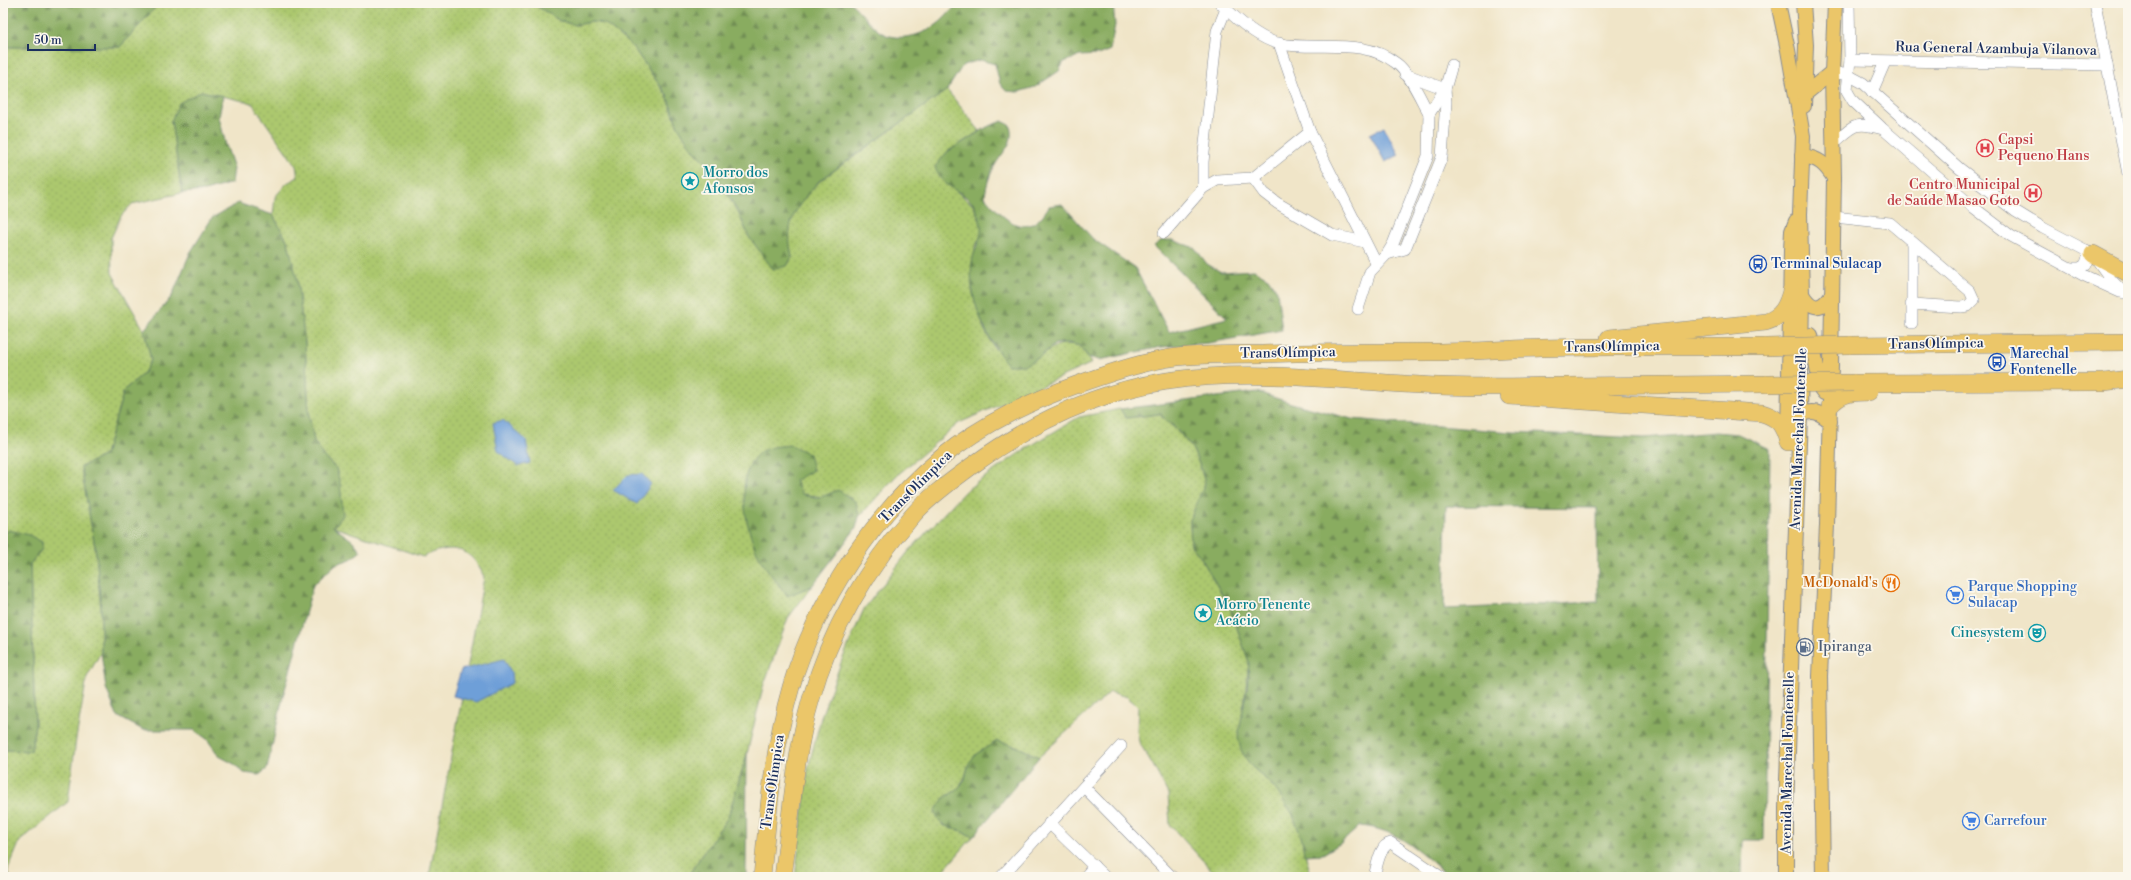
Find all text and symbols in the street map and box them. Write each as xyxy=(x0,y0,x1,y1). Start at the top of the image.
scale bar xyxy=(28,26,95,52)
text: 50 m xyxy=(34,33,62,48)
street label: Rua General Azambuja Vilanova xyxy=(1895,38,2098,60)
place label: Capsi Pequeno Hans xyxy=(1998,131,2089,165)
hospital icon: Capsi Pequeno Hans xyxy=(1975,138,1995,158)
place label: Morro dos Afonsos xyxy=(702,164,768,198)
place icon: Morro dos Afonsos xyxy=(680,171,700,191)
place label: Centro Municipal de Saúde Masao Goto xyxy=(1887,176,2020,210)
hospital icon: Centro Municipal de Saúde Masao Goto xyxy=(2023,183,2043,203)
bus stop icon: Terminal Sulacap xyxy=(1748,254,1768,274)
place label: Terminal Sulacap xyxy=(1771,255,1882,273)
street label: TransOlímpica xyxy=(1888,334,1985,354)
street label: TransOlímpica xyxy=(1564,337,1661,357)
street label: TransOlímpica xyxy=(1240,343,1337,363)
place label: Marechal Fontenelle xyxy=(2010,345,2077,379)
street label: Avenida Marechal Fontenelle xyxy=(1787,347,1811,532)
bus stop icon: Marechal Fontenelle xyxy=(1987,352,2007,372)
street label: TransOlímpica xyxy=(876,446,957,527)
restaurant icon: McDonald's xyxy=(1881,573,1901,593)
place label: McDonald's xyxy=(1803,574,1878,592)
place label: Parque Shopping Sulacap xyxy=(1968,578,2078,612)
supermarket icon: Parque Shopping Sulacap xyxy=(1945,585,1965,605)
place label: Morro Tenente Acácio xyxy=(1215,596,1311,630)
place icon: Morro Tenente Acácio xyxy=(1193,603,1213,623)
theatre icon: Cinesystem xyxy=(2027,623,2047,643)
place label: Cinesystem xyxy=(1951,624,2024,642)
fuel station icon: Ipiranga xyxy=(1795,637,1815,657)
place label: Ipiranga xyxy=(1818,638,1873,656)
street label: Avenida Marechal Fontenelle xyxy=(1777,672,1799,855)
street label: TransOlímpica xyxy=(757,733,789,831)
supermarket icon: Carrefour xyxy=(1961,811,1981,831)
place label: Carrefour xyxy=(1984,812,2047,830)

